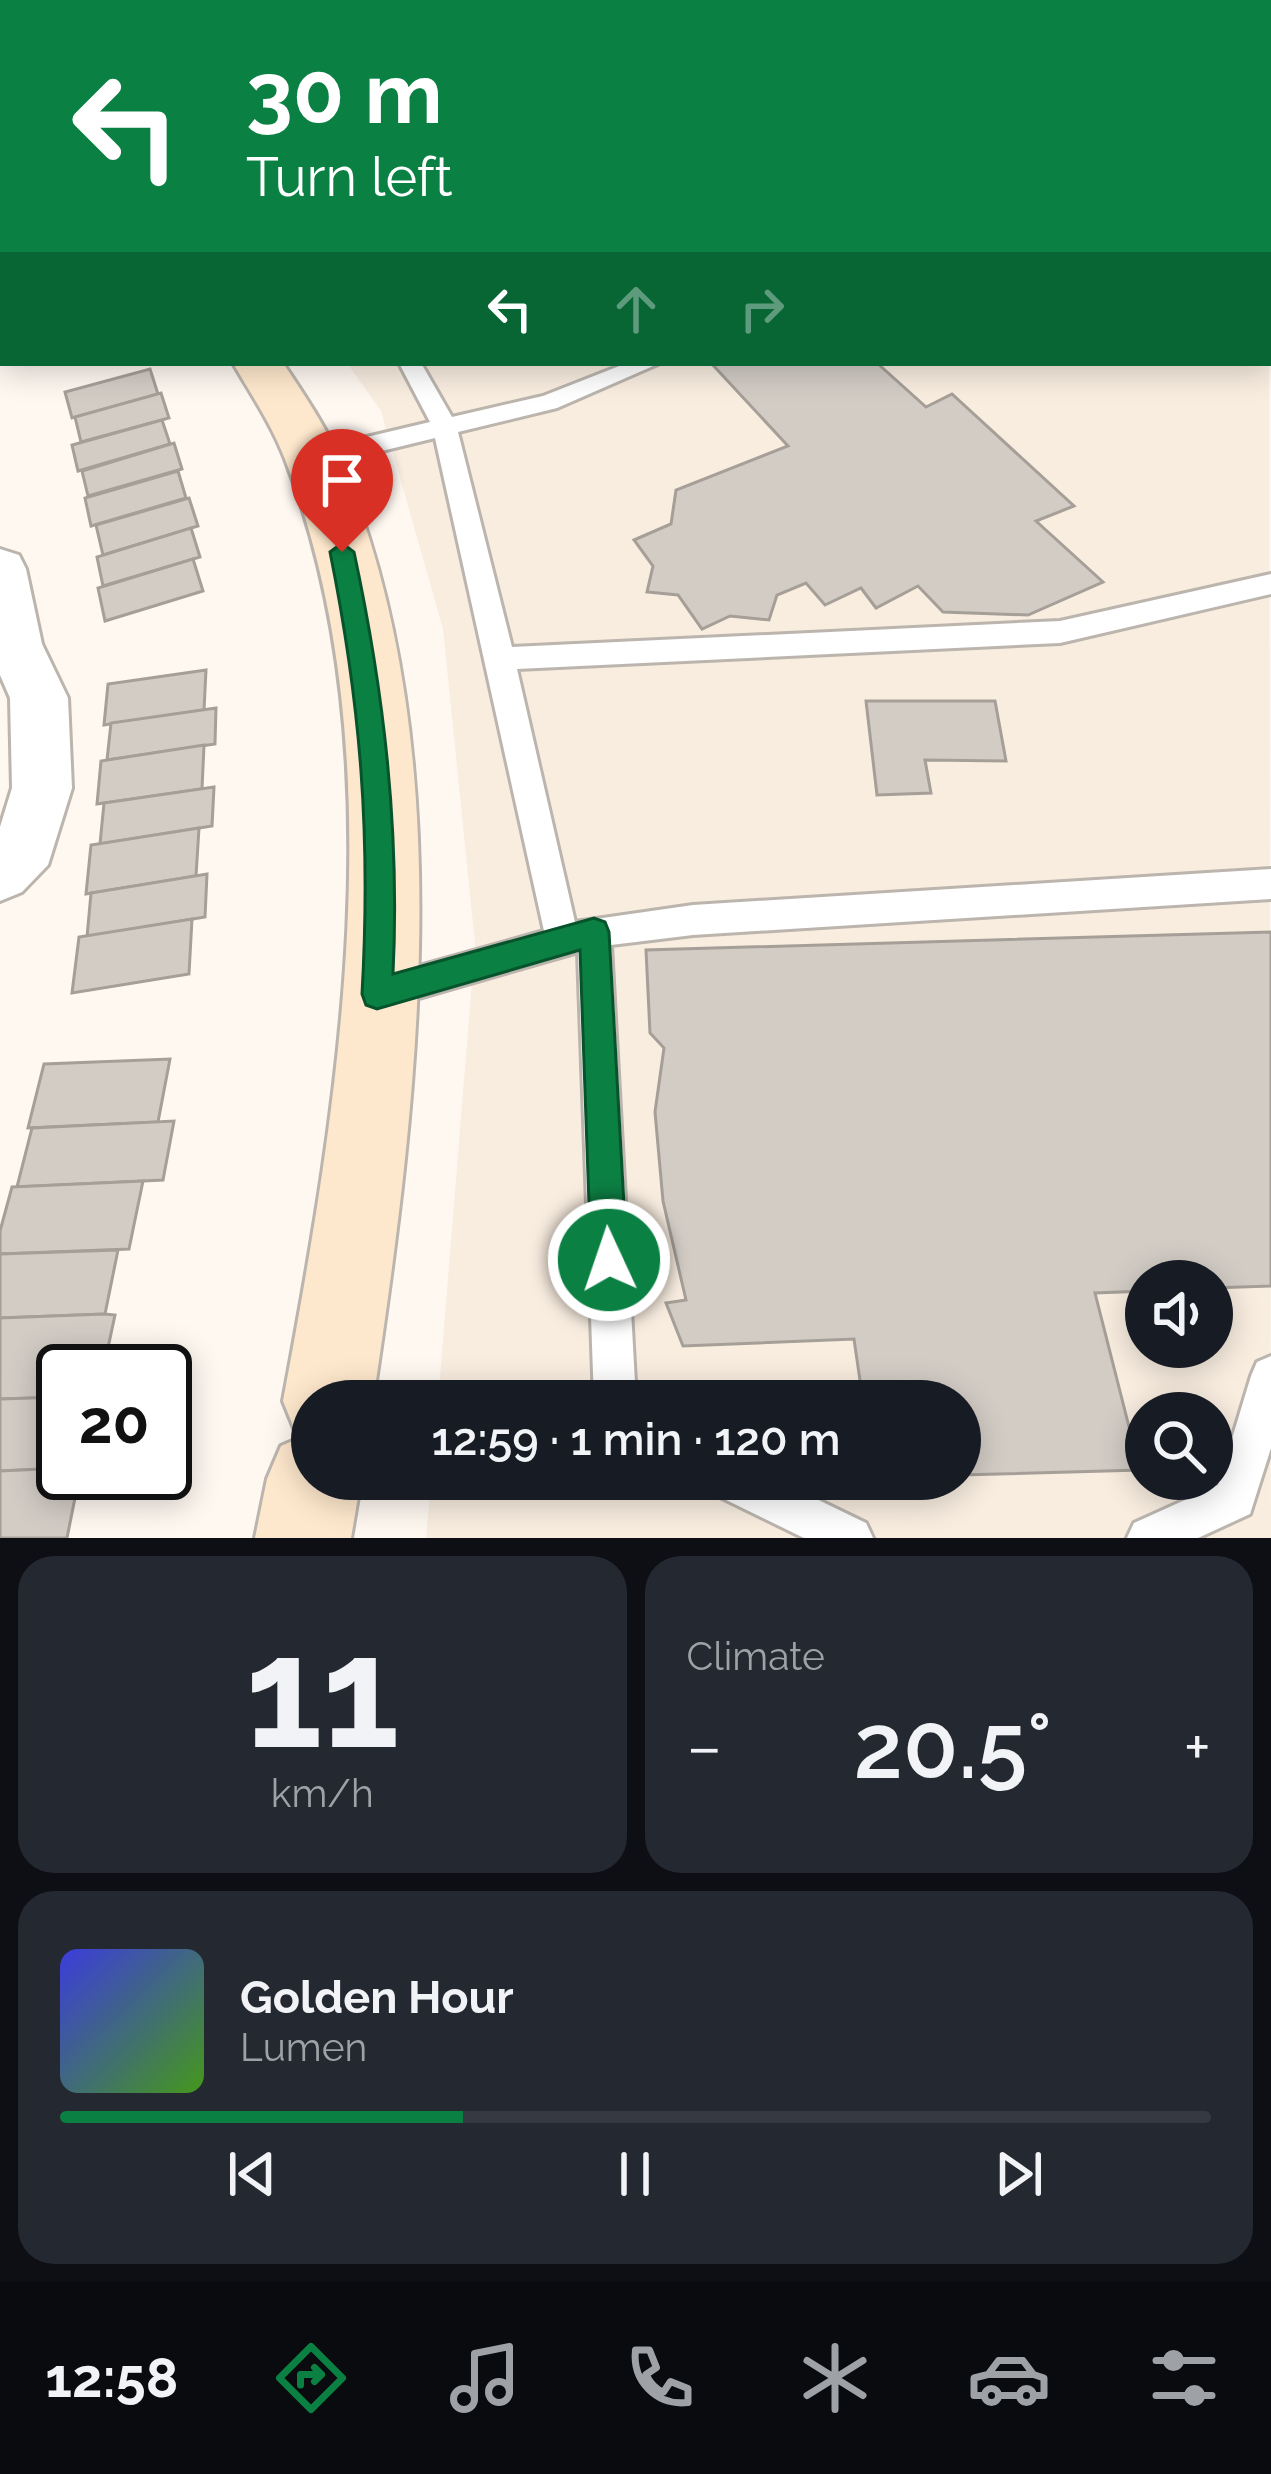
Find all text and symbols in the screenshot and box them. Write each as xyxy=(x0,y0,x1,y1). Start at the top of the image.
text: 30 m xyxy=(246,44,443,143)
icon: left xyxy=(48,48,204,204)
text: Turn left xyxy=(246,145,453,209)
icon: left xyxy=(477,276,543,342)
icon: ahead xyxy=(603,276,669,342)
icon: right xyxy=(729,276,795,342)
pin xyxy=(291,429,393,552)
icon: arrive xyxy=(309,447,375,513)
position arrow xyxy=(546,1197,672,1323)
map controls xyxy=(1125,1260,1233,1500)
button: sound xyxy=(1125,1260,1233,1368)
speed limit sign: 20 xyxy=(36,1344,192,1500)
button: search xyxy=(1125,1392,1233,1500)
text: 12:59 · 1 min · 120 m xyxy=(431,1413,841,1466)
text: 11 xyxy=(245,1600,399,1784)
text: Climate xyxy=(687,1633,825,1679)
text: 20.5° xyxy=(854,1693,1052,1799)
text: − xyxy=(687,1708,722,1785)
text: + xyxy=(1184,1708,1211,1785)
text: km/h xyxy=(271,1770,374,1816)
text: Golden Hour xyxy=(240,1971,514,2024)
text: Lumen xyxy=(240,2024,367,2070)
icon: previous xyxy=(219,2141,285,2207)
icon: pause xyxy=(602,2141,668,2207)
icon: next xyxy=(986,2141,1052,2207)
icon: directions xyxy=(269,2336,353,2420)
icon: music xyxy=(443,2336,527,2420)
icon: phone xyxy=(618,2336,702,2420)
icon: climate xyxy=(793,2336,877,2420)
icon: car xyxy=(967,2336,1051,2420)
icon: filters xyxy=(1142,2336,1226,2420)
text: 12:58 xyxy=(45,2346,178,2410)

